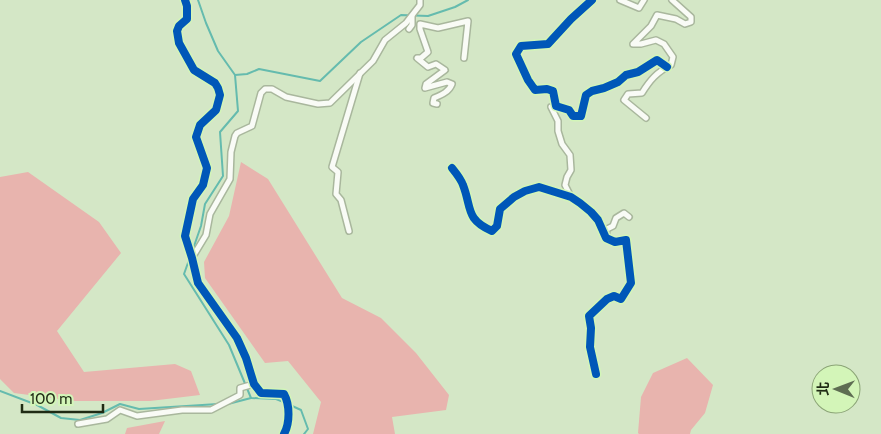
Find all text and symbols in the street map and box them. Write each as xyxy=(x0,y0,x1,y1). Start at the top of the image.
north arrow xyxy=(811,364,861,414)
scale bar xyxy=(22,382,104,414)
text: 北 xyxy=(814,382,832,396)
text: 100 m xyxy=(30,390,72,408)

